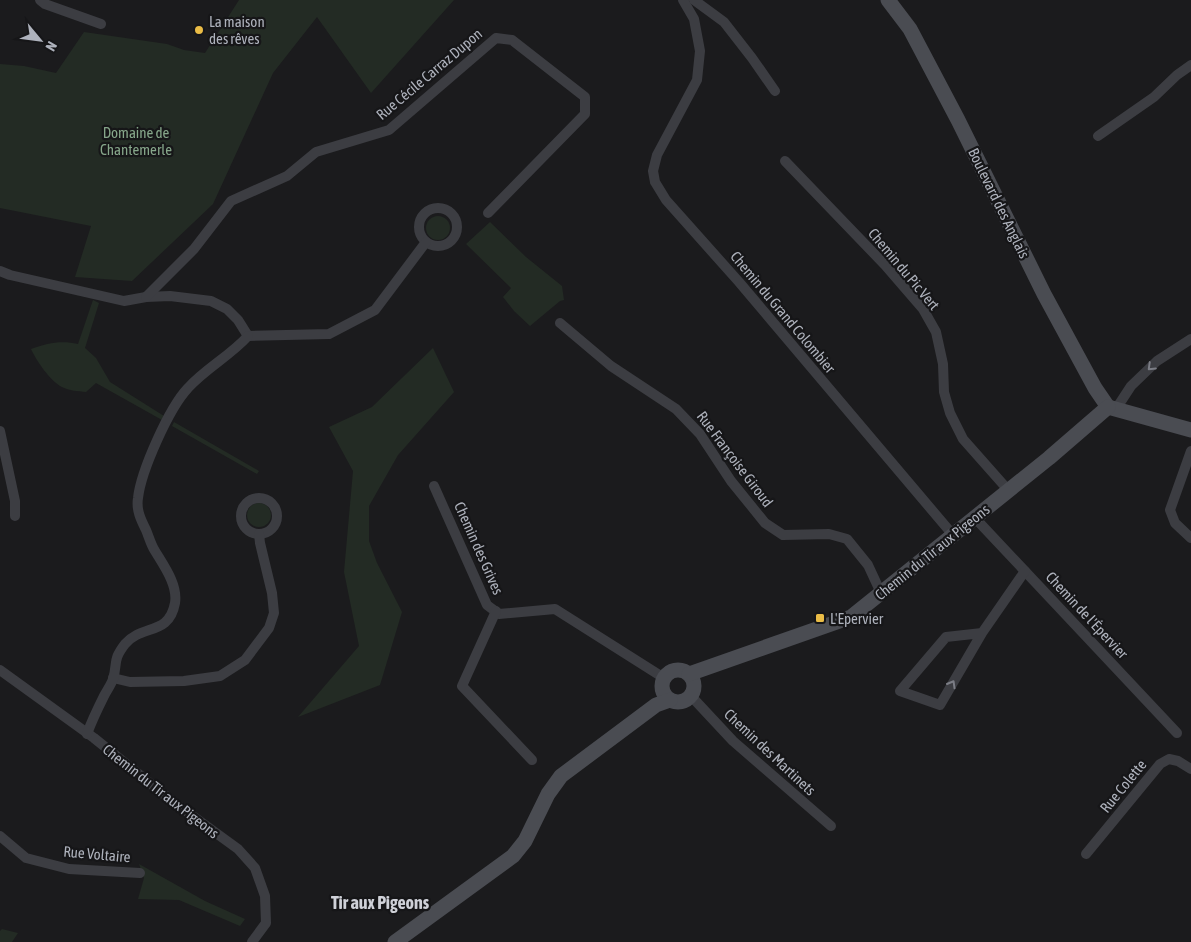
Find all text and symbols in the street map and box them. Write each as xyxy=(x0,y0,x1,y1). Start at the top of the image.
place label: La maison des rêves xyxy=(209,13,265,47)
north arrow xyxy=(15,15,65,65)
marker: La maison des rêves xyxy=(193,24,205,36)
street label: Rue Cécile Carraz Dupon xyxy=(373,25,485,123)
text: N xyxy=(42,39,60,54)
park label: Domaine de Chantemerle xyxy=(100,124,172,158)
street label: Boulevard des Anglais xyxy=(965,145,1033,261)
street label: Chemin du Pic Vert xyxy=(865,225,943,313)
street label: Chemin du Grand Colombier xyxy=(727,248,839,377)
one-way arrow xyxy=(1148,361,1157,370)
street label: Rue Françoise Giroud xyxy=(694,408,776,510)
street label: Chemin des Grives xyxy=(451,499,507,597)
street label: Chemin du Tir aux Pigeons xyxy=(871,501,993,603)
street label: Chemin de l'Épervier xyxy=(1042,568,1132,662)
place label: L'Epervier xyxy=(830,610,884,627)
marker: L'Epervier xyxy=(814,612,826,624)
one-way arrow xyxy=(945,680,955,689)
street label: Chemin des Martinets xyxy=(721,705,819,799)
street label: Chemin du Tir aux Pigeons xyxy=(100,740,222,842)
street label: Rue Colette xyxy=(1096,756,1150,816)
street label: Rue Voltaire xyxy=(63,843,132,865)
district label: Tir aux Pigeons xyxy=(331,892,430,913)

